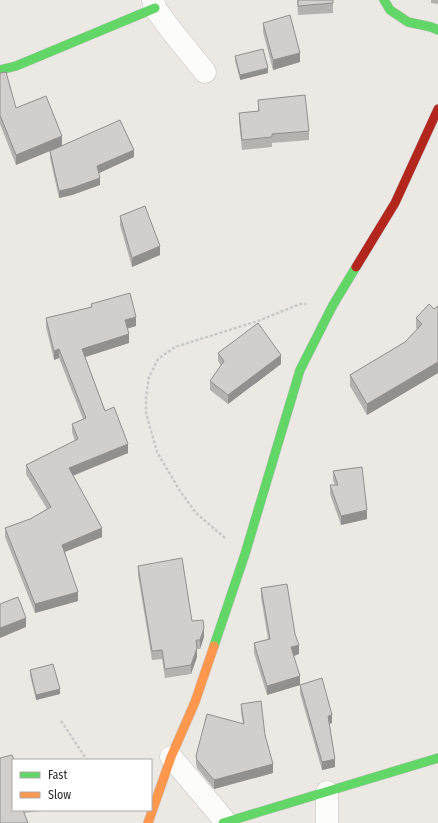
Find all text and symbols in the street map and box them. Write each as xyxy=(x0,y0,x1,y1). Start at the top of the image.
legend xyxy=(12,759,152,811)
text: Fast xyxy=(48,768,67,782)
text: Slow xyxy=(48,788,71,802)

